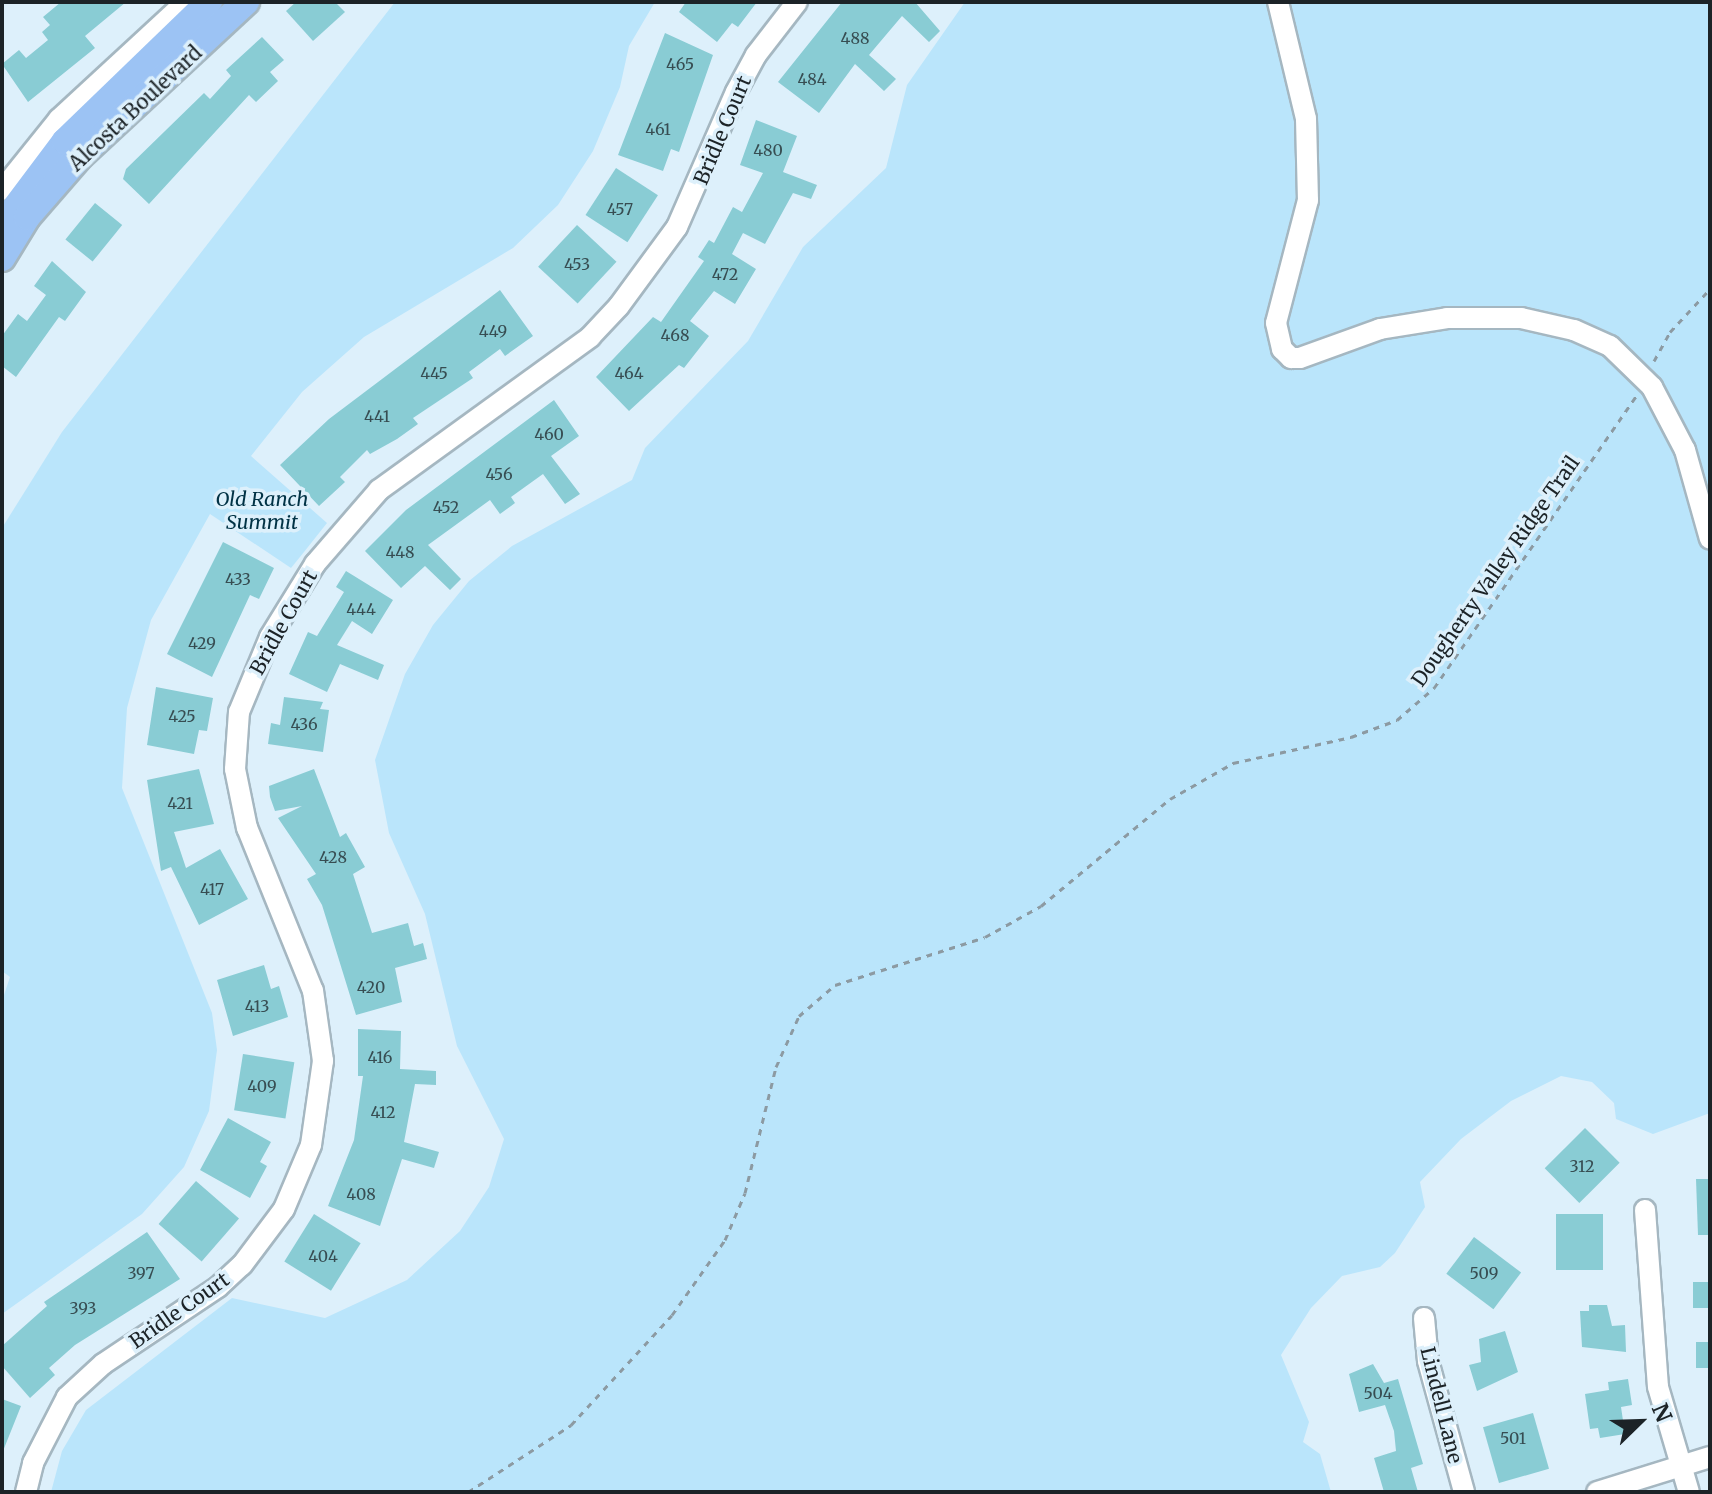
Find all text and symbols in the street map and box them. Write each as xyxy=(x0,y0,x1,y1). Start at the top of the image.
house number: 488 xyxy=(841,28,869,48)
street label: Alcosta Boulevard xyxy=(64,40,206,176)
house number: 465 xyxy=(666,54,694,74)
house number: 484 xyxy=(797,69,827,89)
street label: Bridle Court xyxy=(688,72,756,188)
house number: 461 xyxy=(645,119,671,139)
house number: 480 xyxy=(753,140,783,160)
house number: 457 xyxy=(607,199,633,219)
house number: 453 xyxy=(564,254,590,274)
house number: 472 xyxy=(712,264,738,284)
house number: 449 xyxy=(479,321,507,341)
house number: 468 xyxy=(661,325,689,345)
house number: 445 xyxy=(420,363,448,383)
house number: 464 xyxy=(614,363,644,383)
house number: 441 xyxy=(364,406,390,426)
house number: 460 xyxy=(534,424,564,444)
street label: Dougherty Valley Ridge Trail xyxy=(1406,451,1584,691)
house number: 456 xyxy=(485,464,513,484)
park label: Old Ranch Summit xyxy=(215,486,309,533)
house number: 452 xyxy=(433,497,459,517)
house number: 448 xyxy=(385,542,415,562)
street label: Bridle Court xyxy=(244,565,322,679)
house number: 433 xyxy=(225,569,251,589)
house number: 444 xyxy=(346,599,376,619)
house number: 429 xyxy=(188,633,216,653)
house number: 425 xyxy=(168,706,196,726)
house number: 436 xyxy=(290,714,318,734)
house number: 421 xyxy=(167,793,193,813)
house number: 428 xyxy=(319,847,347,867)
house number: 417 xyxy=(200,879,224,899)
house number: 420 xyxy=(357,977,385,997)
house number: 413 xyxy=(245,996,269,1016)
house number: 416 xyxy=(368,1047,392,1067)
house number: 409 xyxy=(247,1076,277,1096)
house number: 412 xyxy=(370,1102,396,1122)
house number: 312 xyxy=(1569,1156,1595,1176)
house number: 408 xyxy=(346,1184,376,1204)
house number: 404 xyxy=(308,1246,338,1266)
house number: 397 xyxy=(127,1263,155,1283)
house number: 509 xyxy=(1469,1263,1499,1283)
street label: Bridle Court xyxy=(125,1267,233,1353)
house number: 393 xyxy=(70,1298,96,1318)
street label: Lindell Lane xyxy=(1416,1344,1468,1466)
north arrow xyxy=(1600,1382,1680,1462)
house number: 504 xyxy=(1363,1383,1393,1403)
text: N xyxy=(1646,1399,1678,1426)
house number: 501 xyxy=(1500,1428,1526,1448)

